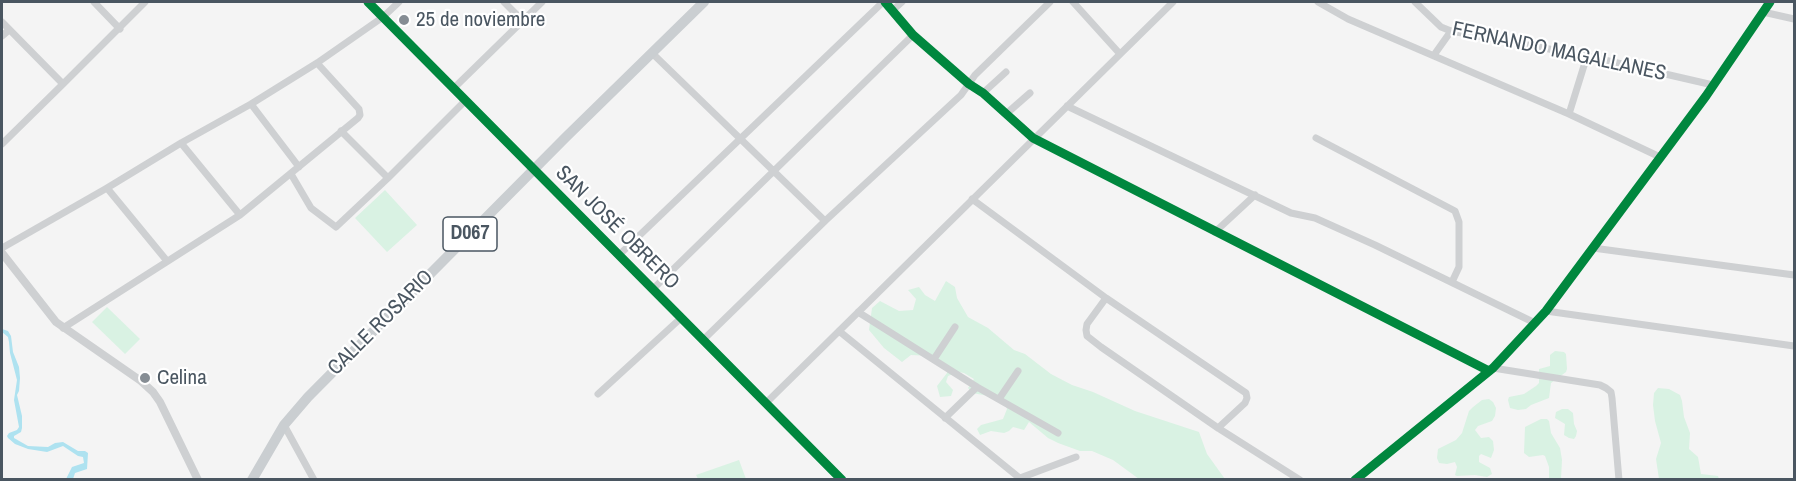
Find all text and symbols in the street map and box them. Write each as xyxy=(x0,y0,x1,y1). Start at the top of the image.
place label: 25 de noviembre xyxy=(416,7,545,33)
marker: 25 de noviembre xyxy=(397,13,411,27)
street label: FERNANDO MAGALLANES xyxy=(1450,17,1668,87)
street label: SAN JOSÉ OBRERO xyxy=(550,161,684,295)
road number: D067 xyxy=(443,217,497,251)
street label: CALLE ROSARIO xyxy=(323,265,439,381)
place label: Celina xyxy=(157,365,207,391)
marker: Celina xyxy=(138,371,152,385)

